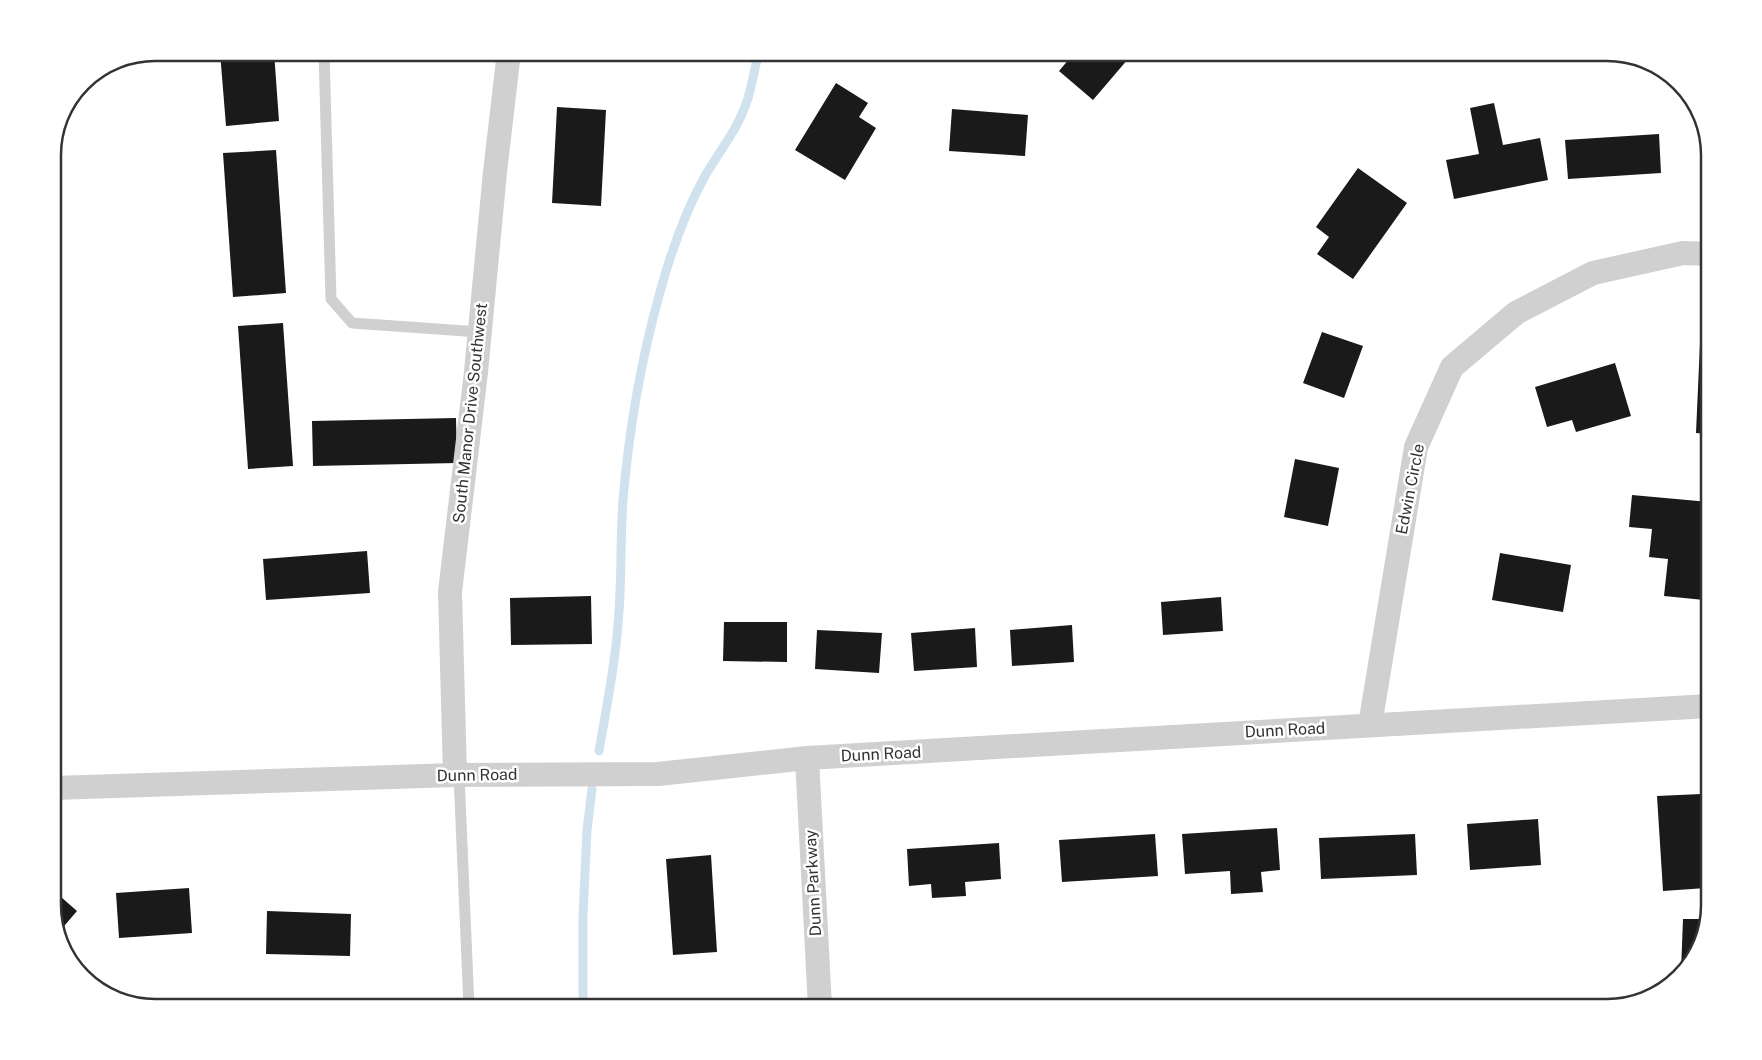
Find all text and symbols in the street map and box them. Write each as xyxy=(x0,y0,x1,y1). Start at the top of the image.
street label: South Manor Drive Southwest xyxy=(449,302,491,524)
street label: Edwin Circle xyxy=(1392,442,1428,536)
street label: Dunn Road xyxy=(1244,718,1326,742)
street label: Dunn Road xyxy=(840,742,922,766)
street label: Dunn Road xyxy=(436,765,518,785)
street label: Dunn Parkway xyxy=(801,829,825,937)

